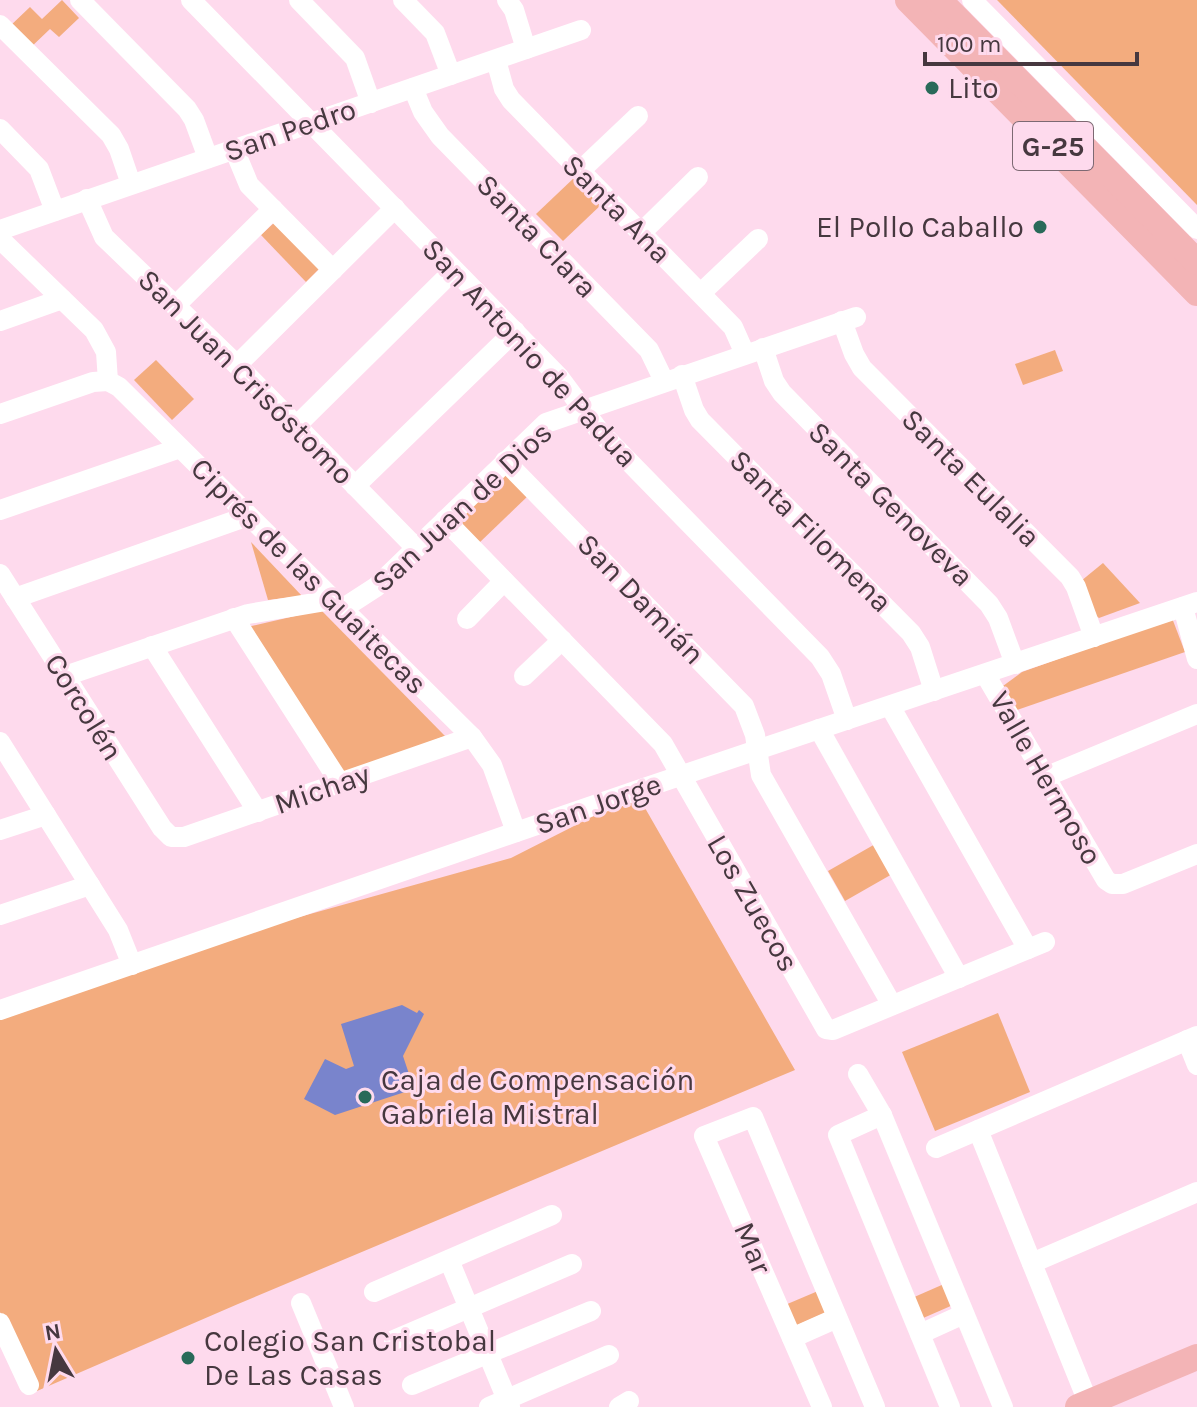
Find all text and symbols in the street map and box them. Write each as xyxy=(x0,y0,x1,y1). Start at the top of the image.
scale bar xyxy=(925,16,1137,66)
text: 100 m xyxy=(937,30,1002,58)
place label: Lito xyxy=(948,70,999,106)
marker: Lito xyxy=(923,79,941,97)
street label: San Pedro xyxy=(219,91,361,169)
road number: G-25 xyxy=(1013,122,1093,170)
street label: Santa Ana xyxy=(555,147,679,271)
street label: Santa Clara xyxy=(469,167,605,305)
place label: El Pollo Caballo xyxy=(816,209,1024,245)
marker: El Pollo Caballo xyxy=(1031,218,1049,236)
street label: San Antonio de Padua xyxy=(415,231,645,475)
street label: San Juan Crisóstomo xyxy=(131,262,361,492)
street label: Santa Eulalia xyxy=(894,401,1048,555)
street label: San Juan de Dios xyxy=(364,414,560,600)
street label: Santa Genoveva xyxy=(801,414,981,594)
street label: Santa Filomena xyxy=(722,442,900,620)
street label: Ciprés de las Guaitecas xyxy=(183,450,435,702)
street label: San Damián xyxy=(570,526,712,672)
street label: Corcolén xyxy=(37,647,131,767)
street label: Valle Hermoso xyxy=(982,685,1110,871)
street label: Michay xyxy=(270,756,374,822)
street label: San Jorge xyxy=(530,766,666,842)
street label: Los Zuecos xyxy=(699,828,807,978)
place label: Caja de Compensación Gabriela Mistral xyxy=(381,1062,694,1132)
marker: Caja de Compensación Gabriela Mistral xyxy=(356,1088,374,1106)
street label: Mar xyxy=(726,1217,780,1279)
north arrow xyxy=(16,1311,96,1391)
text: N xyxy=(43,1318,63,1346)
place label: Colegio San Cristobal De Las Casas xyxy=(204,1323,496,1393)
marker: Colegio San Cristobal De Las Casas xyxy=(179,1349,197,1367)

